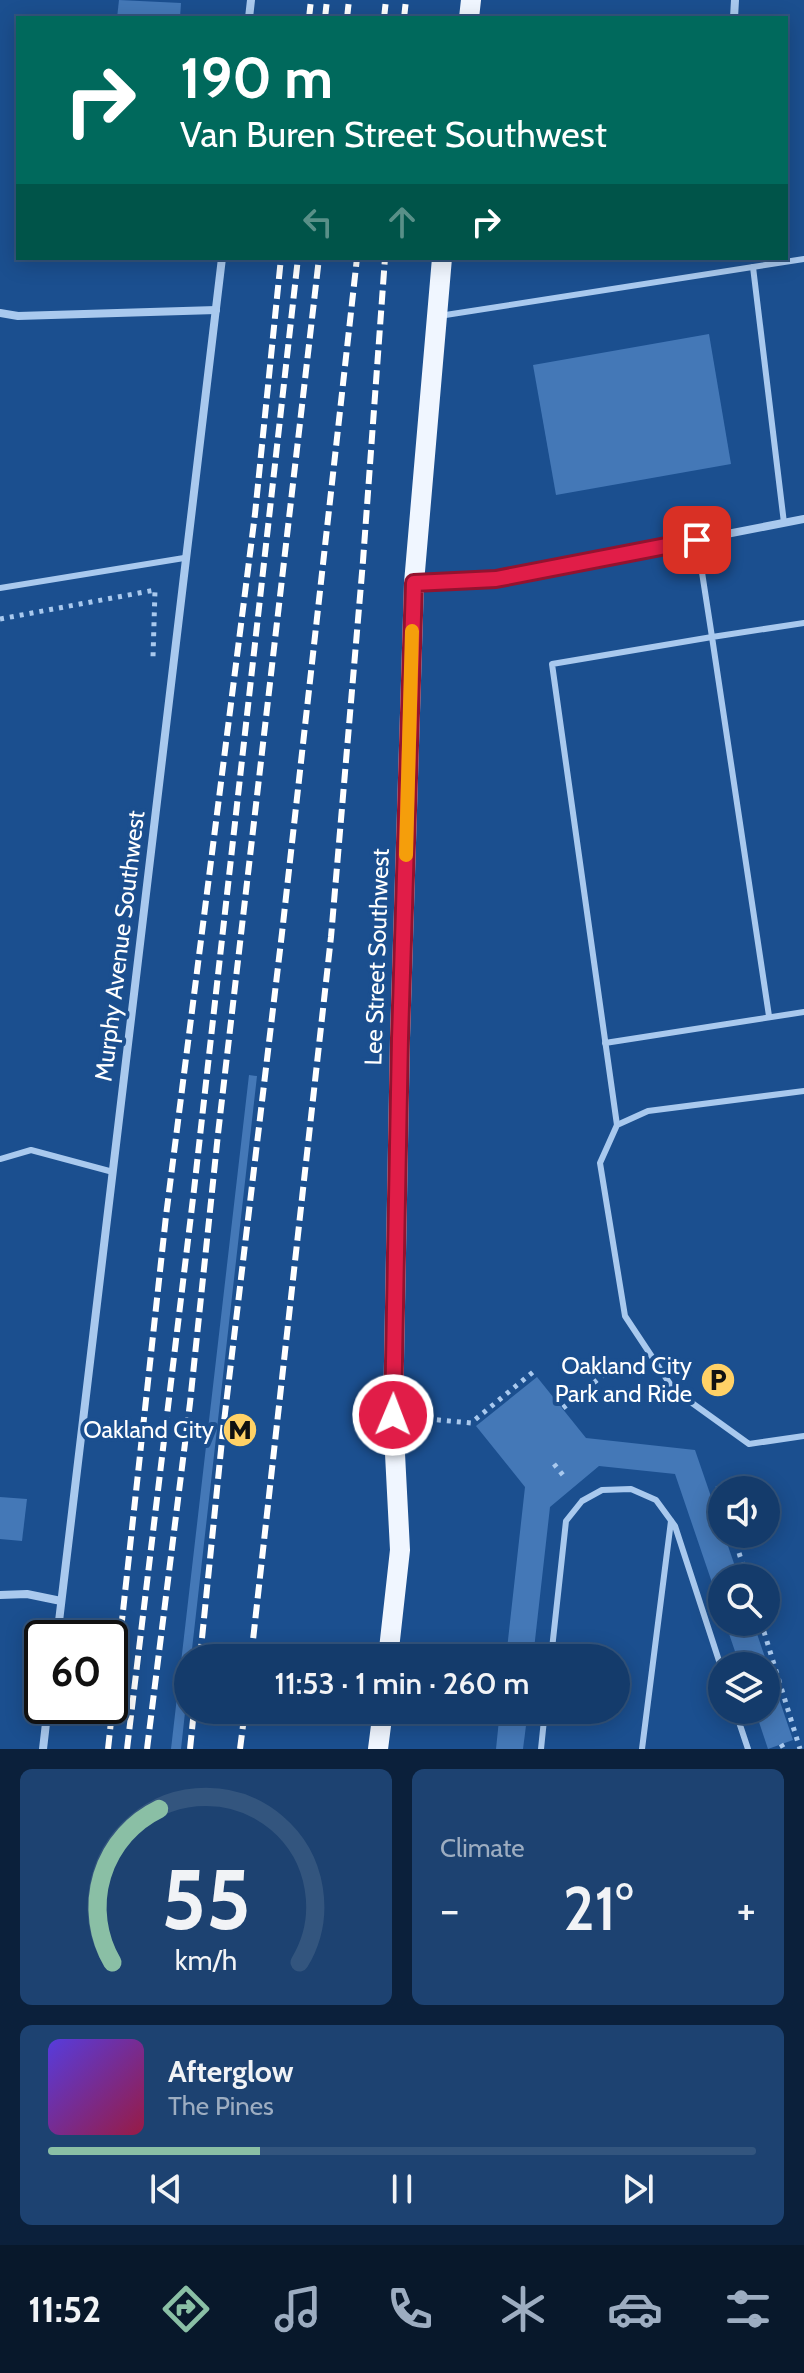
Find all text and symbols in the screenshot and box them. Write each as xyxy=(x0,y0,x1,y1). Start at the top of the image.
text: 190 m xyxy=(180,44,333,112)
icon: right xyxy=(48,48,152,152)
text: Van Buren Street Southwest xyxy=(180,112,607,156)
icon: left xyxy=(296,200,340,244)
icon: ahead xyxy=(380,200,424,244)
icon: right xyxy=(464,200,508,244)
pin xyxy=(663,506,731,574)
icon: arrive xyxy=(675,518,719,562)
street label: Murphy Avenue Southwest xyxy=(88,809,151,1083)
street label: Lee Street Southwest xyxy=(358,848,395,1066)
place label: Oakland City Park and Ride xyxy=(555,1351,692,1408)
parking icon: Oakland City Park and Ride xyxy=(699,1361,737,1399)
position arrow xyxy=(351,1373,435,1457)
metro station icon: Oakland City xyxy=(221,1411,259,1449)
place label: Oakland City xyxy=(83,1415,214,1444)
map controls xyxy=(708,1476,780,1724)
button: sound xyxy=(708,1476,780,1548)
button: search xyxy=(708,1564,780,1636)
speed limit sign: 60 xyxy=(24,1620,128,1724)
button: layers xyxy=(708,1652,780,1724)
text: 11:53 · 1 min · 260 m xyxy=(275,1665,529,1702)
text: Climate xyxy=(440,1832,525,1864)
text: 55 xyxy=(161,1849,251,1950)
text: 21° xyxy=(563,1872,633,1945)
text: − xyxy=(440,1883,459,1936)
text: + xyxy=(737,1883,756,1936)
text: km/h xyxy=(175,1942,237,1977)
text: Afterglow xyxy=(168,2053,294,2090)
text: The Pines xyxy=(168,2090,274,2122)
icon: previous xyxy=(144,2167,188,2211)
icon: pause xyxy=(380,2167,424,2211)
icon: next xyxy=(616,2167,660,2211)
icon: directions xyxy=(158,2281,214,2337)
icon: music xyxy=(270,2281,326,2337)
icon: phone xyxy=(382,2281,438,2337)
icon: climate xyxy=(495,2281,551,2337)
icon: car xyxy=(607,2281,663,2337)
icon: filters xyxy=(720,2281,776,2337)
text: 11:52 xyxy=(28,2287,101,2331)

